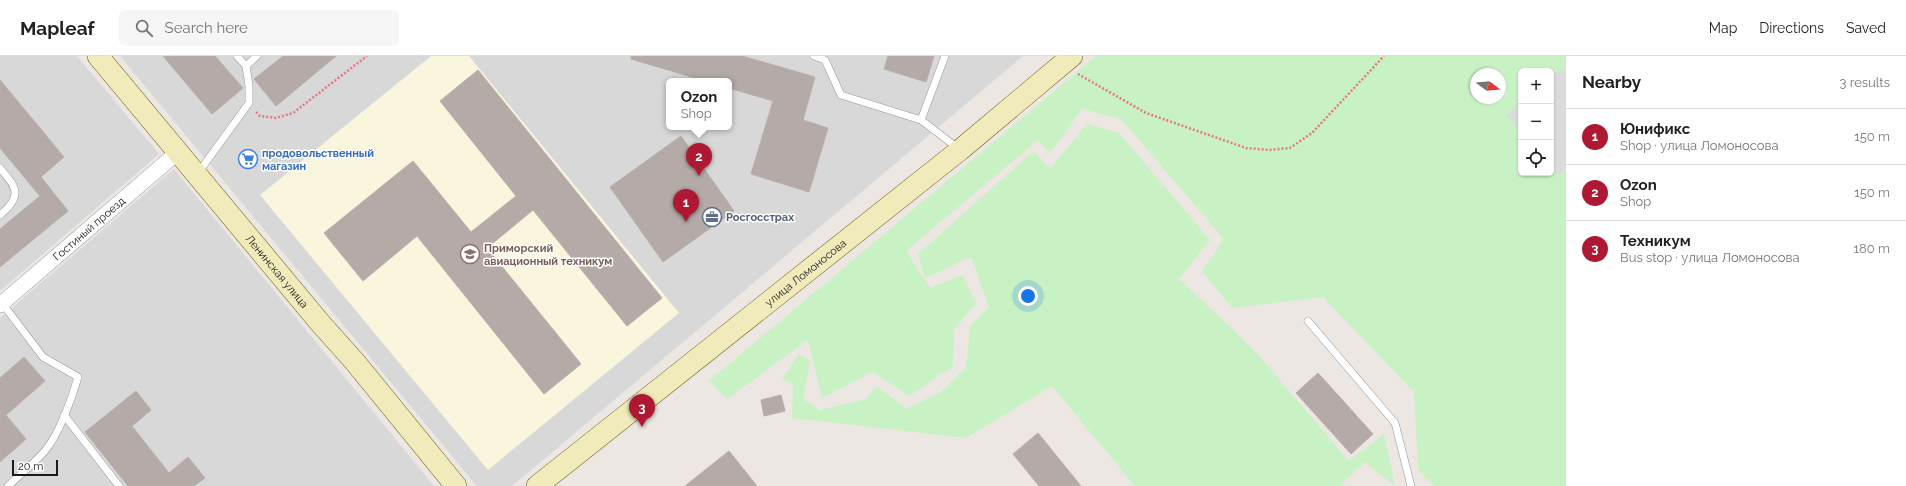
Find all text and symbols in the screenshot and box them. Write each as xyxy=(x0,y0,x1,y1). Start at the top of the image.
search box xyxy=(119,10,399,46)
text: Mapleaf xyxy=(20,17,95,39)
icon: search xyxy=(133,17,155,39)
text: Search here xyxy=(165,19,248,37)
text: Map xyxy=(1709,20,1737,36)
text: Directions xyxy=(1759,20,1824,36)
text: Saved xyxy=(1846,20,1886,36)
north arrow xyxy=(1470,68,1506,104)
map controls xyxy=(1518,68,1554,176)
button: + xyxy=(1518,68,1554,104)
text: Nearby xyxy=(1582,72,1641,92)
text: 3 results xyxy=(1840,75,1890,90)
popup xyxy=(666,78,732,130)
text: Ozon xyxy=(681,88,717,106)
button: − xyxy=(1518,104,1554,140)
text: Shop xyxy=(681,106,712,121)
text: Юнификс xyxy=(1620,120,1690,138)
text: 1 xyxy=(1592,129,1598,144)
text: 150 m xyxy=(1854,129,1890,144)
text: Shop · улица Ломоносова xyxy=(1620,138,1779,153)
button: locate xyxy=(1518,140,1554,176)
pin: 2 xyxy=(686,143,712,176)
place label: продовольственный магазин xyxy=(262,147,374,173)
supermarket icon: продовольственный магазин xyxy=(237,148,259,170)
text: Ozon xyxy=(1620,176,1657,194)
text: 2 xyxy=(1591,185,1599,200)
text: 150 m xyxy=(1854,185,1890,200)
pin: 1 xyxy=(673,189,699,222)
street label: Гостиный проезд xyxy=(50,194,128,264)
text: Shop xyxy=(1620,194,1651,209)
office icon: Росгосстрах xyxy=(701,206,723,228)
place label: Росгосстрах xyxy=(726,211,794,224)
street label: Ленинская улица xyxy=(243,232,311,311)
text: Техникум xyxy=(1620,232,1691,250)
street label: улица Ломоносова xyxy=(763,237,849,309)
text: 3 xyxy=(1591,241,1599,256)
text: 180 m xyxy=(1854,241,1890,256)
place label: Приморский авиационный техникум xyxy=(484,242,612,268)
school or university icon: Приморский авиационный техникум xyxy=(459,243,481,265)
text: Bus stop · улица Ломоносова xyxy=(1620,250,1800,265)
your location xyxy=(1018,286,1038,306)
pin: 3 xyxy=(629,394,655,427)
scale bar xyxy=(12,458,58,477)
text: 20 m xyxy=(18,460,43,473)

